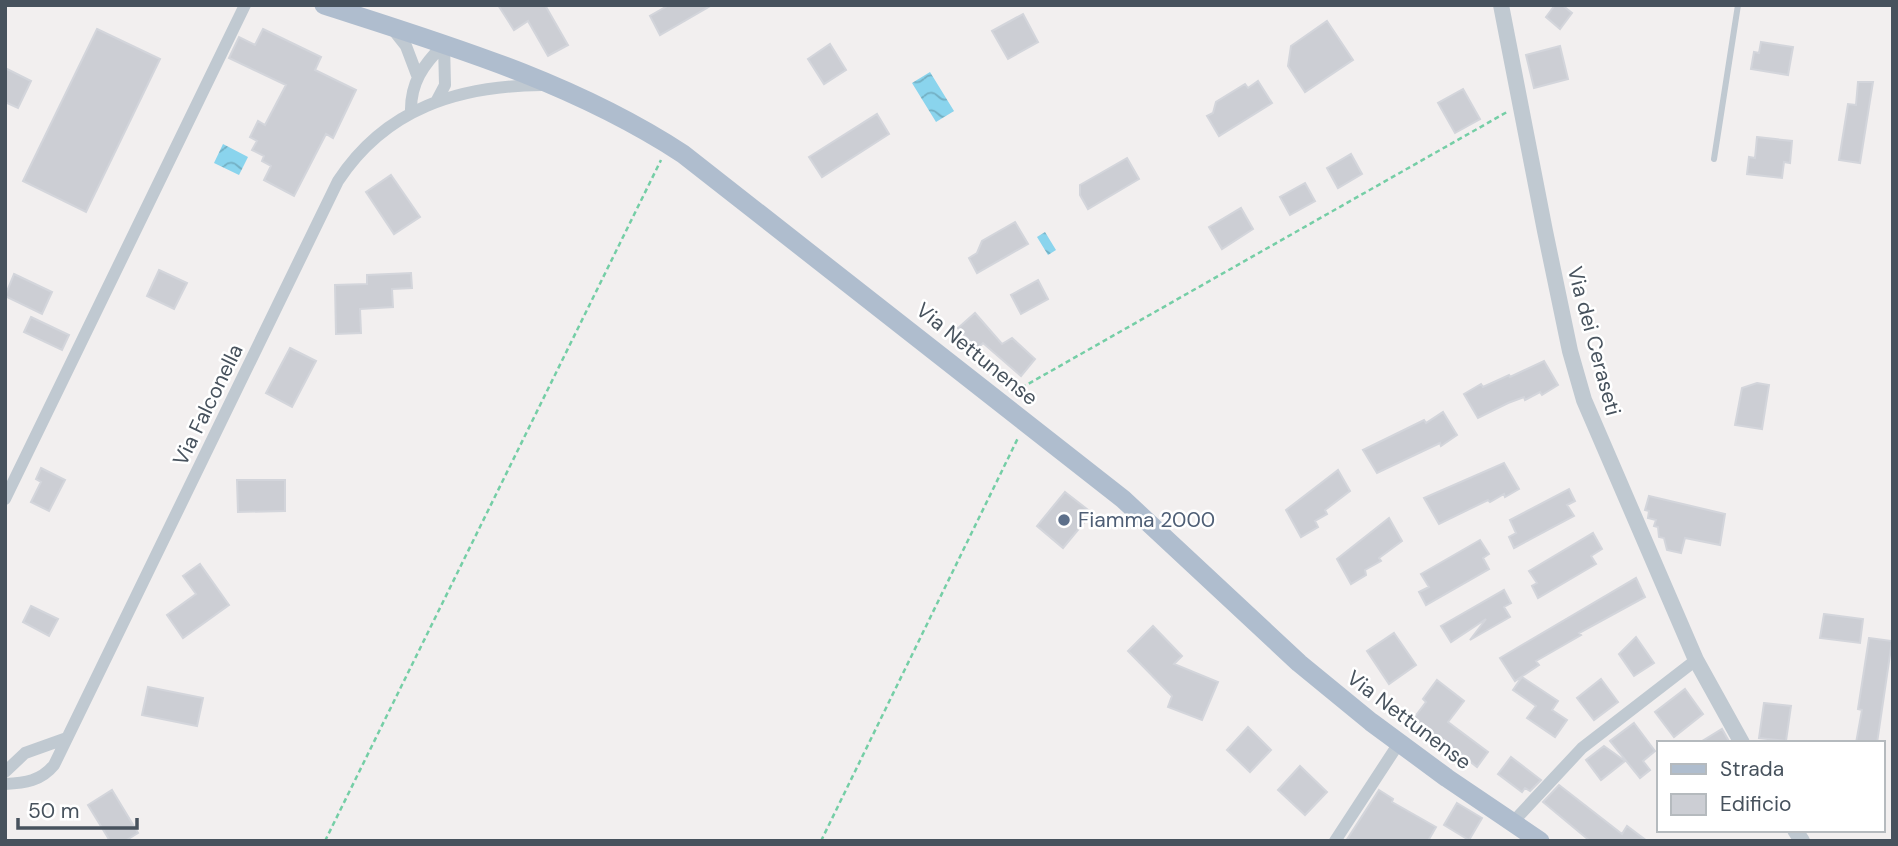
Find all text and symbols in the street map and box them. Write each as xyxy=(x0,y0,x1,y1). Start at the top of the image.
street label: Via dei Ceraseti xyxy=(1561,263,1627,419)
street label: Via Nettunense xyxy=(910,296,1044,412)
street label: Via Falconella xyxy=(166,340,250,470)
place label: Fiamma 2000 xyxy=(1078,506,1215,534)
marker: Fiamma 2000 xyxy=(1056,512,1072,528)
street label: Via Nettunense xyxy=(1341,664,1477,776)
legend xyxy=(1657,741,1884,832)
text: Strada xyxy=(1720,755,1784,783)
scale bar xyxy=(18,786,136,830)
text: Edificio xyxy=(1720,790,1791,818)
text: 50 m xyxy=(28,797,79,825)

